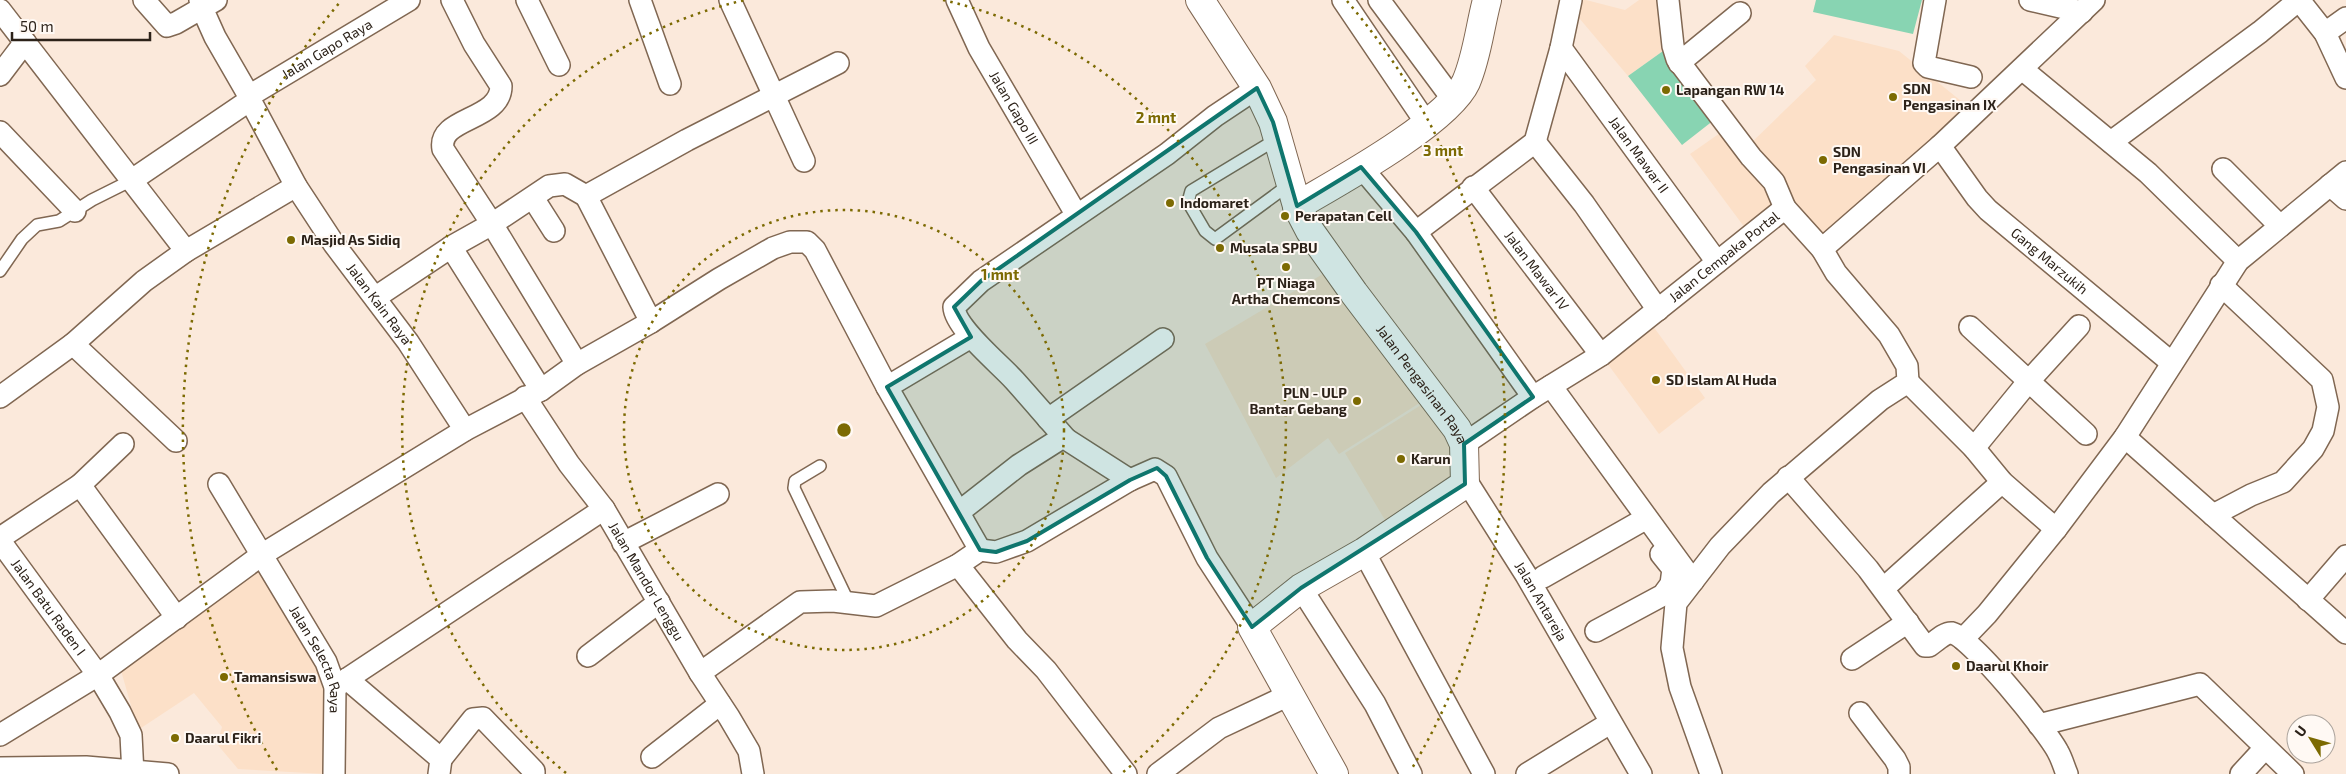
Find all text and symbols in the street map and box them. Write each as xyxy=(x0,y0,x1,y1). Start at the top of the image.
scale bar xyxy=(12,10,150,42)
street label: Jalan Gapo Raya xyxy=(278,15,375,83)
text: 50 m xyxy=(20,17,54,35)
street label: Jalan Gapo III xyxy=(986,68,1042,147)
place label: SDN Pengasinan IX xyxy=(1903,80,1996,113)
place label: Lapangan RW 14 xyxy=(1676,81,1784,98)
marker: Lapangan RW 14 xyxy=(1660,84,1672,96)
marker: SDN Pengasinan IX xyxy=(1887,91,1899,103)
text: 2 mnt xyxy=(1136,108,1176,126)
street label: Jalan Mawar II xyxy=(1606,113,1673,196)
text: 3 mnt xyxy=(1423,141,1463,159)
place label: SDN Pengasinan VI xyxy=(1833,143,1926,176)
marker: SDN Pengasinan VI xyxy=(1817,154,1829,166)
place label: Indomaret xyxy=(1180,194,1249,211)
marker: Indomaret xyxy=(1164,197,1176,209)
place label: Perapatan Cell xyxy=(1295,207,1393,224)
street label: Jalan Cempaka Portal xyxy=(1665,207,1783,305)
marker: Perapatan Cell xyxy=(1279,210,1291,222)
street label: Gang Marzukih xyxy=(2008,224,2092,298)
street label: Jalan Mawar IV xyxy=(1501,227,1573,314)
place label: Masjid As Sidiq xyxy=(301,231,400,248)
marker: Masjid As Sidiq xyxy=(285,234,297,246)
place label: Musala SPBU xyxy=(1230,239,1318,256)
marker: Musala SPBU xyxy=(1214,242,1226,254)
street label: Jalan Kain Raya xyxy=(343,260,416,348)
marker: PT Niaga Artha Chemcons xyxy=(1280,261,1292,273)
text: 1 mnt xyxy=(981,265,1019,283)
place label: PT Niaga Artha Chemcons xyxy=(1232,274,1340,307)
street label: Jalan Pengasinan Raya xyxy=(1373,321,1472,446)
place label: SD Islam Al Huda xyxy=(1666,371,1777,388)
marker: SD Islam Al Huda xyxy=(1650,374,1662,386)
place label: PLN - ULP Bantar Gebang xyxy=(1249,384,1347,417)
marker: PLN - ULP Bantar Gebang xyxy=(1351,395,1363,407)
centre of rings xyxy=(835,421,853,439)
place label: Karun xyxy=(1411,450,1451,467)
marker: Karun xyxy=(1395,453,1407,465)
street label: Jalan Mandor Lenggu xyxy=(605,519,688,643)
street label: Jalan Batu Raden I xyxy=(8,555,90,658)
street label: Jalan Antareja xyxy=(1512,558,1571,644)
street label: Jalan Selecta Raya xyxy=(286,602,345,713)
place label: Daarul Khoir xyxy=(1966,657,2049,674)
marker: Daarul Khoir xyxy=(1950,660,1962,672)
place label: Tamansiswa xyxy=(234,668,316,685)
marker: Tamansiswa xyxy=(218,671,230,683)
north arrow xyxy=(2286,714,2336,764)
text: U xyxy=(2291,722,2310,740)
place label: Daarul Fikri xyxy=(185,729,261,746)
marker: Daarul Fikri xyxy=(169,732,181,744)

